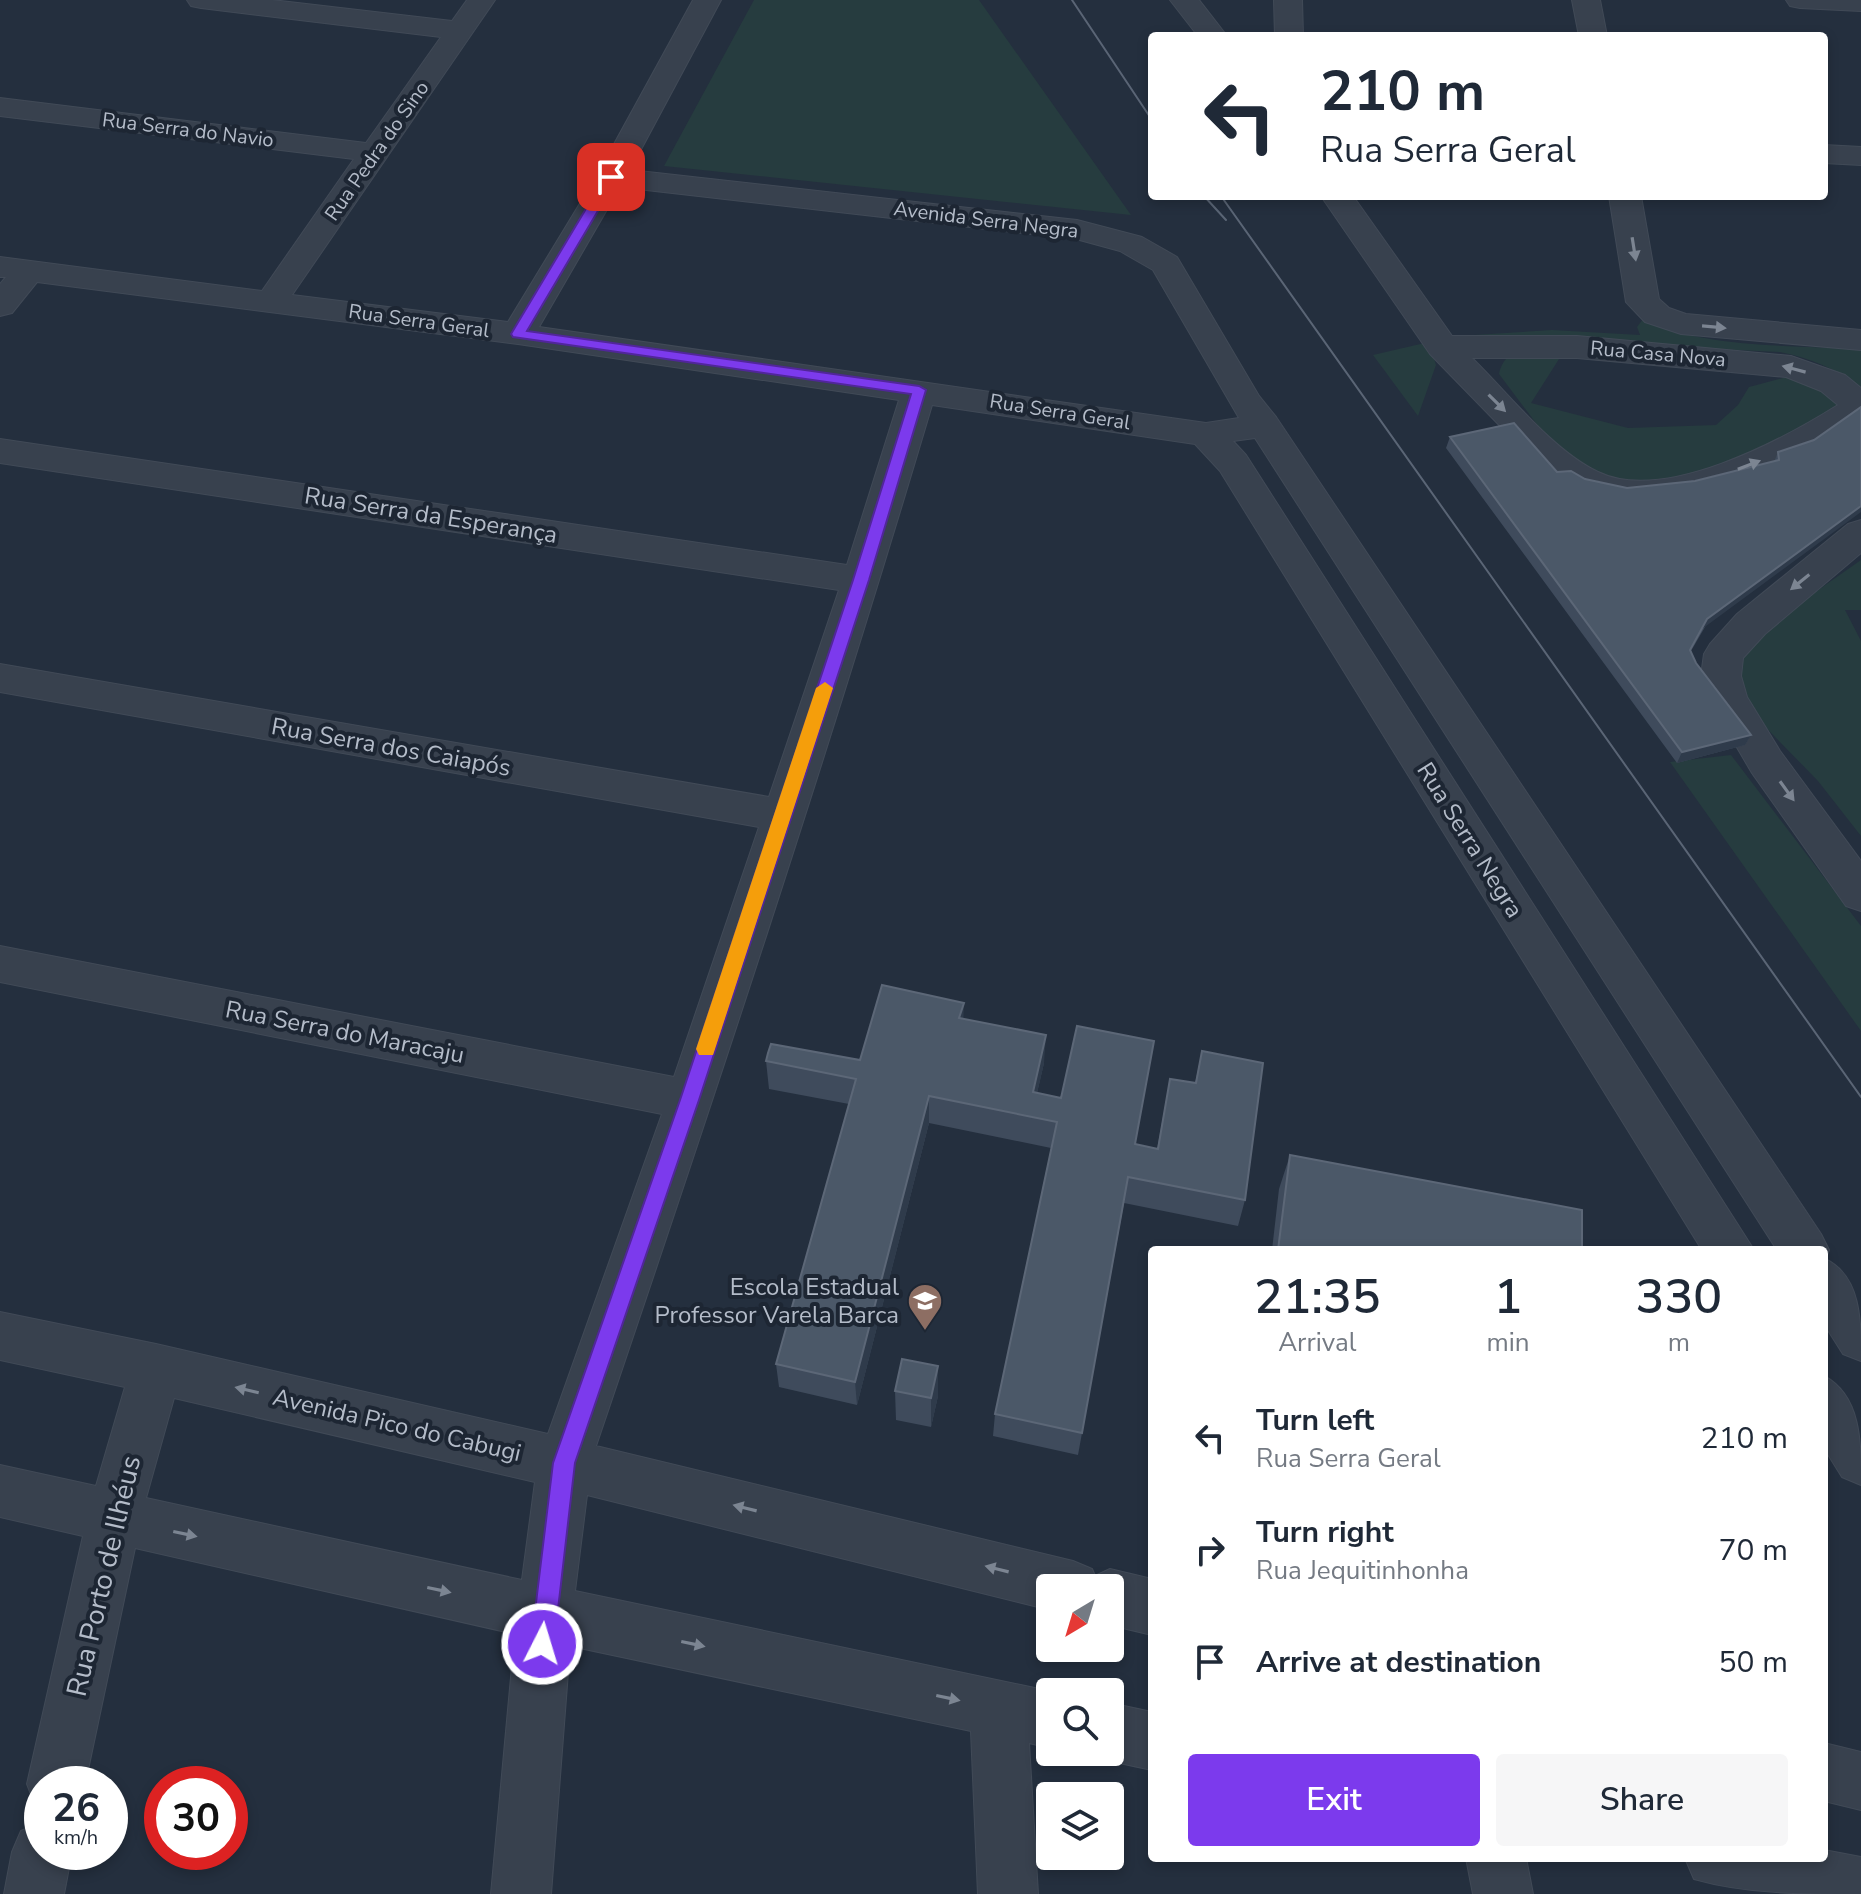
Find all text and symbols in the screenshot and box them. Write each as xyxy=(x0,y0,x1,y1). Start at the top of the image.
text: 210 m xyxy=(1320,53,1485,130)
icon: left xyxy=(1188,64,1292,168)
street label: Rua Pedra do Sino xyxy=(319,76,435,226)
street label: Rua Serra do Navio xyxy=(101,106,275,154)
text: Rua Serra Geral xyxy=(1320,126,1576,175)
pin xyxy=(577,143,645,211)
icon: arrive xyxy=(589,155,633,199)
street label: Avenida Serra Negra xyxy=(892,195,1080,245)
one-way arrow xyxy=(1628,237,1640,262)
street label: Rua Serra Geral xyxy=(347,298,491,344)
one-way arrow xyxy=(1701,321,1726,334)
street label: Rua Casa Nova xyxy=(1589,335,1727,373)
one-way arrow xyxy=(1782,362,1807,374)
street label: Rua Serra Geral xyxy=(988,388,1132,436)
one-way arrow xyxy=(1487,393,1506,412)
one-way arrow xyxy=(1737,458,1761,471)
street label: Rua Serra da Esperança xyxy=(302,479,560,551)
one-way arrow xyxy=(1790,573,1810,590)
street label: Rua Serra dos Caiapós xyxy=(269,710,513,784)
street label: Rua Serra Negra xyxy=(1409,756,1531,924)
one-way arrow xyxy=(1779,780,1794,801)
street label: Rua Serra do Maracaju xyxy=(223,993,467,1071)
text: 21:35 xyxy=(1254,1264,1381,1330)
text: 1 xyxy=(1494,1264,1522,1330)
text: 330 xyxy=(1636,1264,1722,1330)
place label: Escola Estadual Professor Varela Barca xyxy=(655,1271,899,1331)
school or university icon: Escola Estadual Professor Varela Barca xyxy=(906,1282,944,1332)
text: Arrival xyxy=(1278,1325,1356,1360)
text: min xyxy=(1487,1325,1530,1360)
text: m xyxy=(1668,1325,1690,1360)
street label: Avenida Pico do Cabugi xyxy=(270,1381,524,1469)
one-way arrow xyxy=(234,1383,259,1395)
text: Turn left xyxy=(1256,1400,1374,1441)
icon: left xyxy=(1188,1416,1232,1460)
text: 210 m xyxy=(1701,1418,1788,1459)
text: Rua Serra Geral xyxy=(1256,1441,1441,1476)
street label: Rua Porto de Ilhéus xyxy=(58,1452,150,1700)
one-way arrow xyxy=(732,1501,757,1513)
text: Turn right xyxy=(1256,1512,1394,1553)
one-way arrow xyxy=(173,1528,198,1541)
icon: right xyxy=(1188,1528,1232,1572)
text: 70 m xyxy=(1719,1530,1788,1571)
text: Rua Jequitinhonha xyxy=(1256,1553,1469,1588)
one-way arrow xyxy=(985,1563,1010,1575)
north arrow xyxy=(1036,1574,1124,1662)
map controls xyxy=(1036,1574,1124,1870)
one-way arrow xyxy=(427,1584,452,1597)
position arrow xyxy=(500,1602,584,1686)
one-way arrow xyxy=(681,1638,706,1651)
icon: arrive xyxy=(1188,1640,1232,1684)
text: Arrive at destination xyxy=(1256,1642,1541,1683)
text: 50 m xyxy=(1719,1642,1788,1683)
button: search xyxy=(1036,1678,1124,1766)
one-way arrow xyxy=(935,1692,960,1704)
button: Exit xyxy=(1188,1754,1480,1846)
button: Share xyxy=(1496,1754,1788,1846)
speed limit sign: 30 xyxy=(144,1766,248,1870)
text: 26 xyxy=(52,1781,100,1835)
button: layers xyxy=(1036,1782,1124,1870)
text: km/h xyxy=(54,1824,98,1851)

